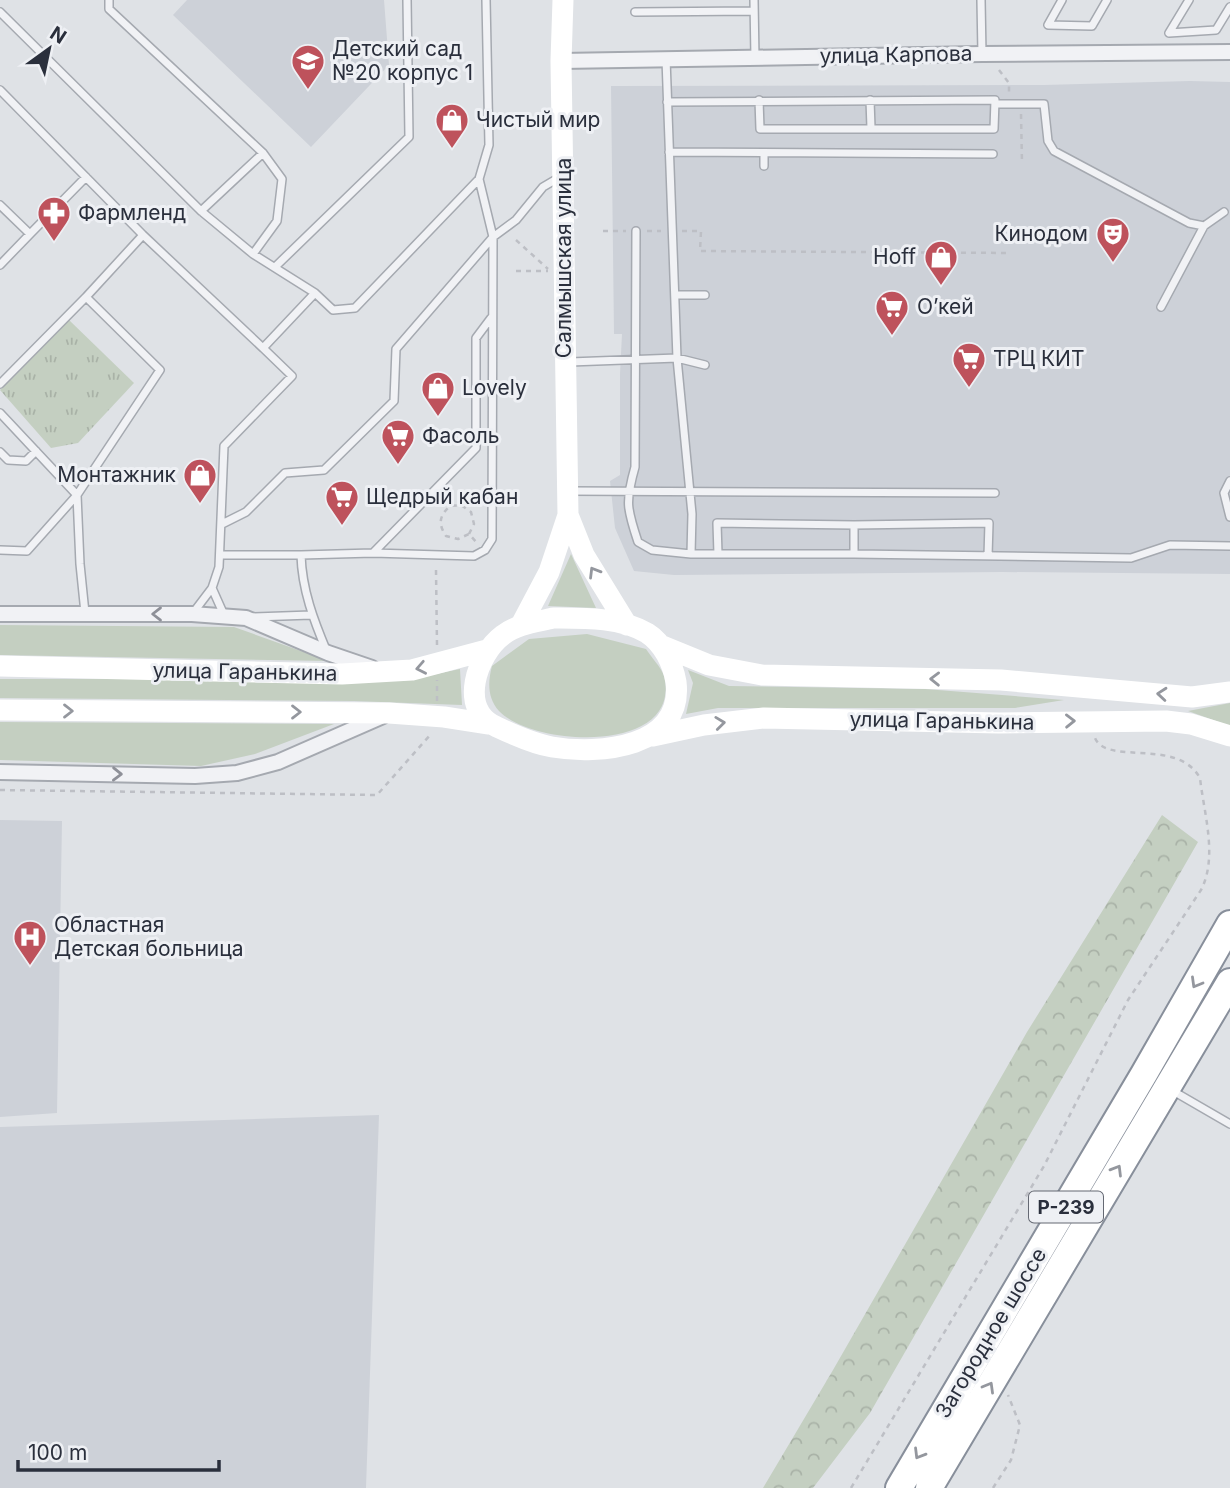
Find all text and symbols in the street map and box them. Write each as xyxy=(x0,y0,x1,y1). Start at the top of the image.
north arrow xyxy=(14,14,84,84)
text: N xyxy=(46,22,70,49)
place label: Детский сад №20 корпус 1 xyxy=(332,36,473,85)
street label: улица Карпова xyxy=(819,41,973,68)
school or university icon: Детский сад №20 корпус 1 xyxy=(289,42,327,91)
shop icon: Чистый мир xyxy=(433,101,471,150)
place label: Чистый мир xyxy=(476,107,600,132)
street label: Салмышская улица xyxy=(551,158,576,358)
pharmacy icon: Фармленд xyxy=(35,194,73,243)
place label: Фармленд xyxy=(78,200,186,225)
theatre icon: Кинодом xyxy=(1094,215,1132,264)
place label: Кинодом xyxy=(995,221,1088,246)
shop icon: Hoff xyxy=(922,238,960,287)
place label: Hoff xyxy=(873,244,916,269)
supermarket icon: О’кей xyxy=(873,288,911,337)
place label: О’кей xyxy=(917,294,974,319)
supermarket icon: ТРЦ КИТ xyxy=(950,340,988,389)
place label: ТРЦ КИТ xyxy=(993,346,1085,371)
shop icon: Lovely xyxy=(419,369,457,418)
place label: Lovely xyxy=(462,375,527,400)
supermarket icon: Фасоль xyxy=(379,417,417,466)
place label: Фасоль xyxy=(422,423,500,448)
shop icon: Монтажник xyxy=(181,456,219,505)
place label: Монтажник xyxy=(57,462,177,487)
supermarket icon: Щедрый кабан xyxy=(323,478,361,527)
place label: Щедрый кабан xyxy=(366,484,518,509)
one-way arrow xyxy=(589,566,602,579)
one-way arrow xyxy=(152,606,162,622)
street label: улица Гаранькина xyxy=(152,657,338,686)
one-way arrow xyxy=(415,660,427,675)
one-way arrow xyxy=(930,671,941,686)
one-way arrow xyxy=(1156,687,1167,702)
one-way arrow xyxy=(63,703,74,719)
one-way arrow xyxy=(291,704,301,720)
street label: улица Гаранькина xyxy=(849,706,1035,735)
one-way arrow xyxy=(1064,714,1075,729)
one-way arrow xyxy=(714,716,726,731)
one-way arrow xyxy=(112,766,123,782)
place label: Областная Детская больница xyxy=(54,912,244,961)
hospital icon: Областная Детская больница xyxy=(11,918,49,967)
one-way arrow xyxy=(1191,976,1204,988)
one-way arrow xyxy=(1109,1165,1122,1177)
road number: Р-239 xyxy=(1029,1191,1103,1222)
street label: Загородное шоссе xyxy=(930,1243,1051,1422)
one-way arrow xyxy=(980,1381,993,1394)
scale bar xyxy=(18,1428,219,1472)
text: 100 m xyxy=(28,1440,87,1465)
one-way arrow xyxy=(915,1446,928,1459)

